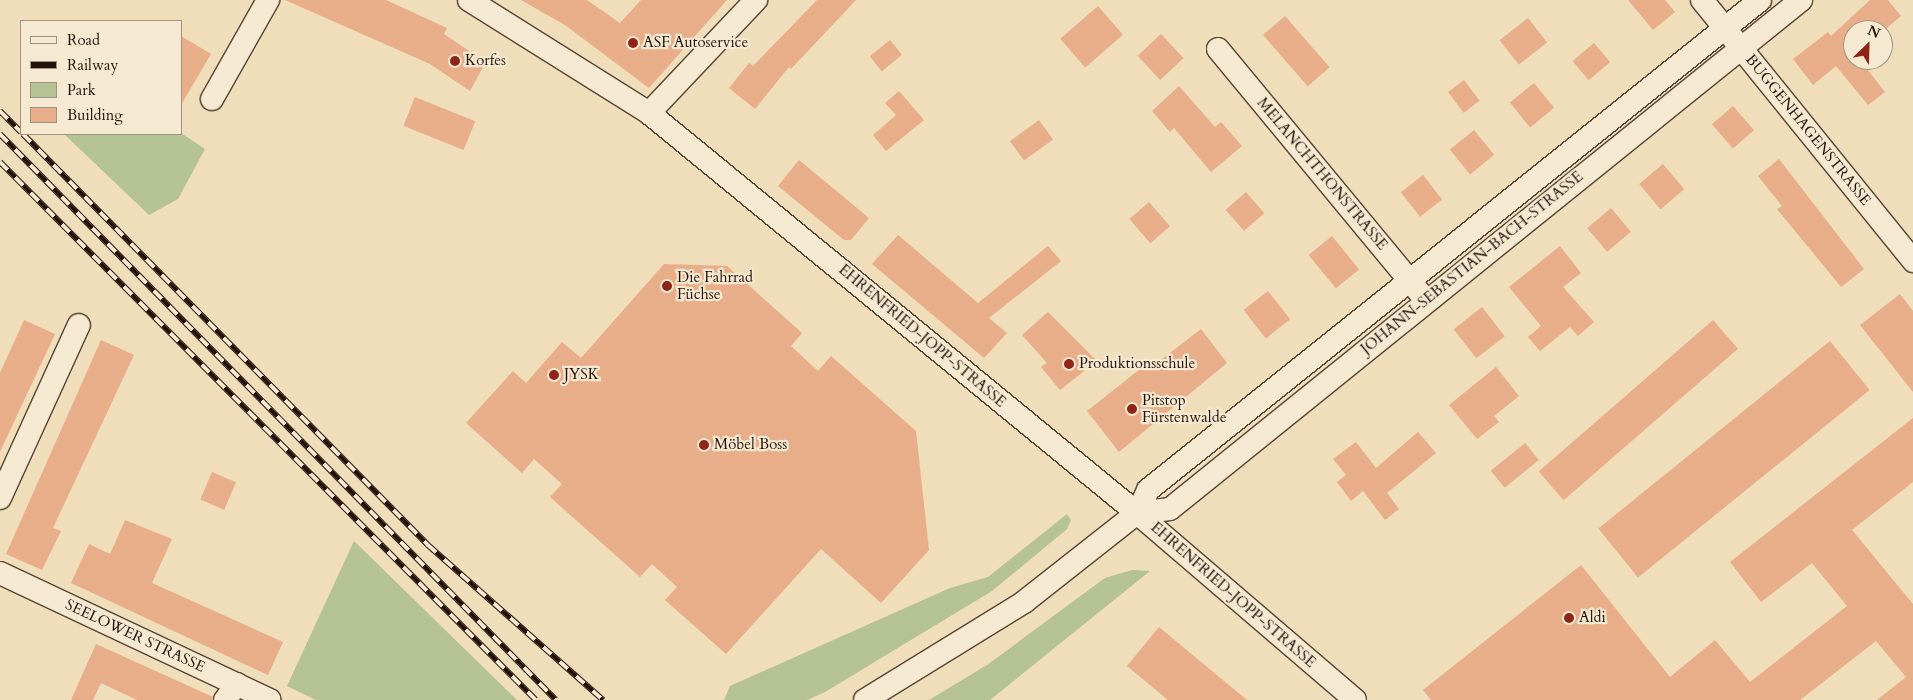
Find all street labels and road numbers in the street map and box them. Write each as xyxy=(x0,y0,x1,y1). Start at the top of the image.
street label: BUGGENHAGENSTRASSE xyxy=(1741,51,1875,209)
street label: MELANCHTHONSTRASSE xyxy=(1253,94,1391,254)
street label: JOHANN-SEBASTIAN-BACH-STRASSE xyxy=(1357,168,1587,358)
street label: EHRENFRIED-JOPP-STRASSE xyxy=(835,261,1009,411)
street label: EHRENFRIED-JOPP-STRASSE xyxy=(1147,518,1319,672)
street label: SEELOWER STRASSE xyxy=(62,596,208,676)

